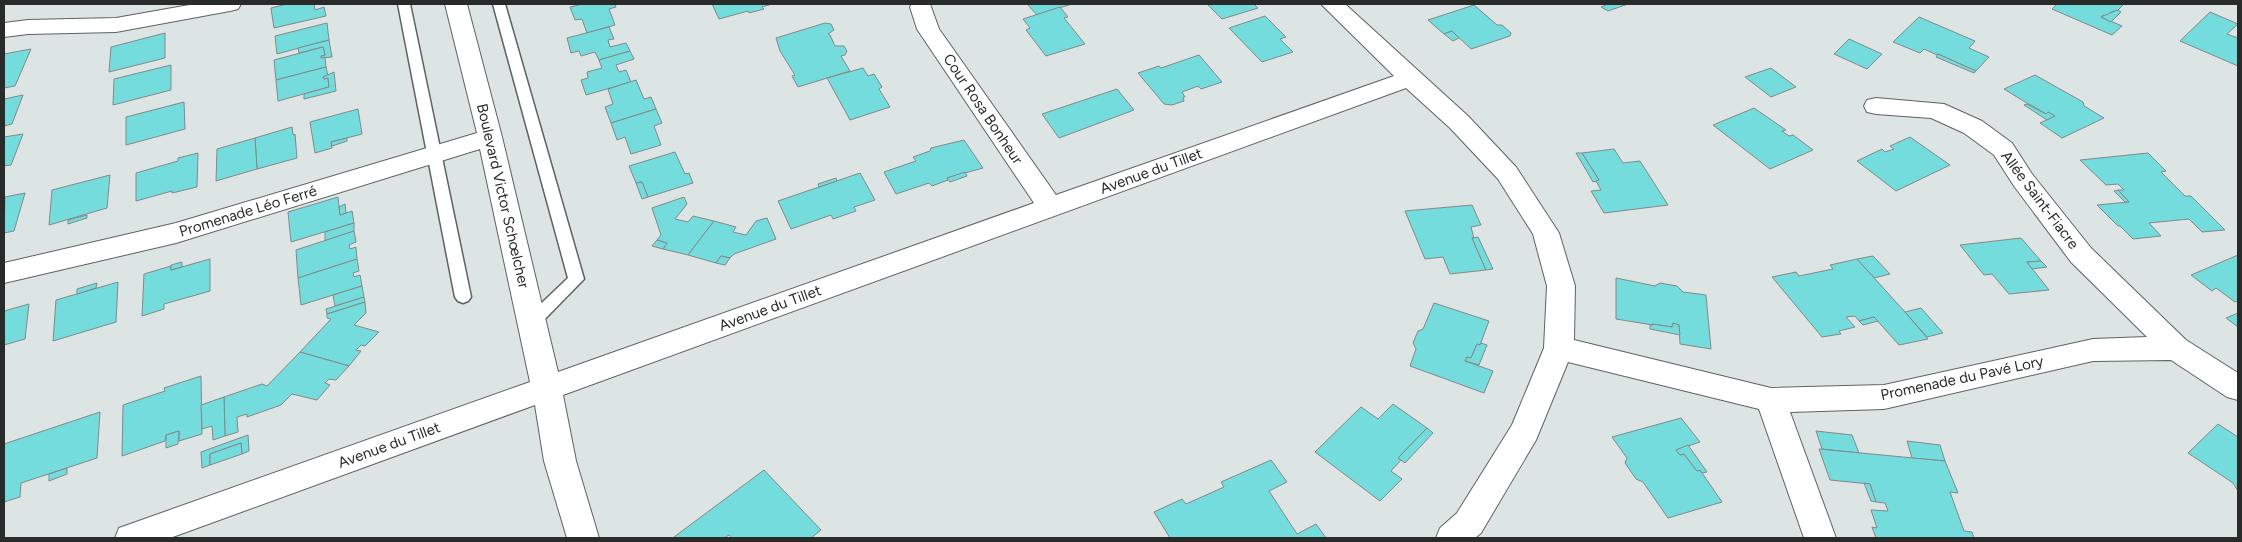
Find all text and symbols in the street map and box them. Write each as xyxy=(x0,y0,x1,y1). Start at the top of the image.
street label: Cour Rosa Bonheur xyxy=(939,50,1027,168)
street label: Boulevard Victor Schœlcher xyxy=(473,102,533,290)
street label: Avenue du Tillet xyxy=(1097,144,1205,198)
street label: Allée Saint-Fiacre xyxy=(1997,147,2083,253)
street label: Promenade Léo Ferré xyxy=(177,181,319,241)
street label: Avenue du Tillet xyxy=(716,281,824,335)
street label: Promenade du Pavé Lory xyxy=(1879,352,2045,404)
street label: Avenue du Tillet xyxy=(335,418,443,472)

